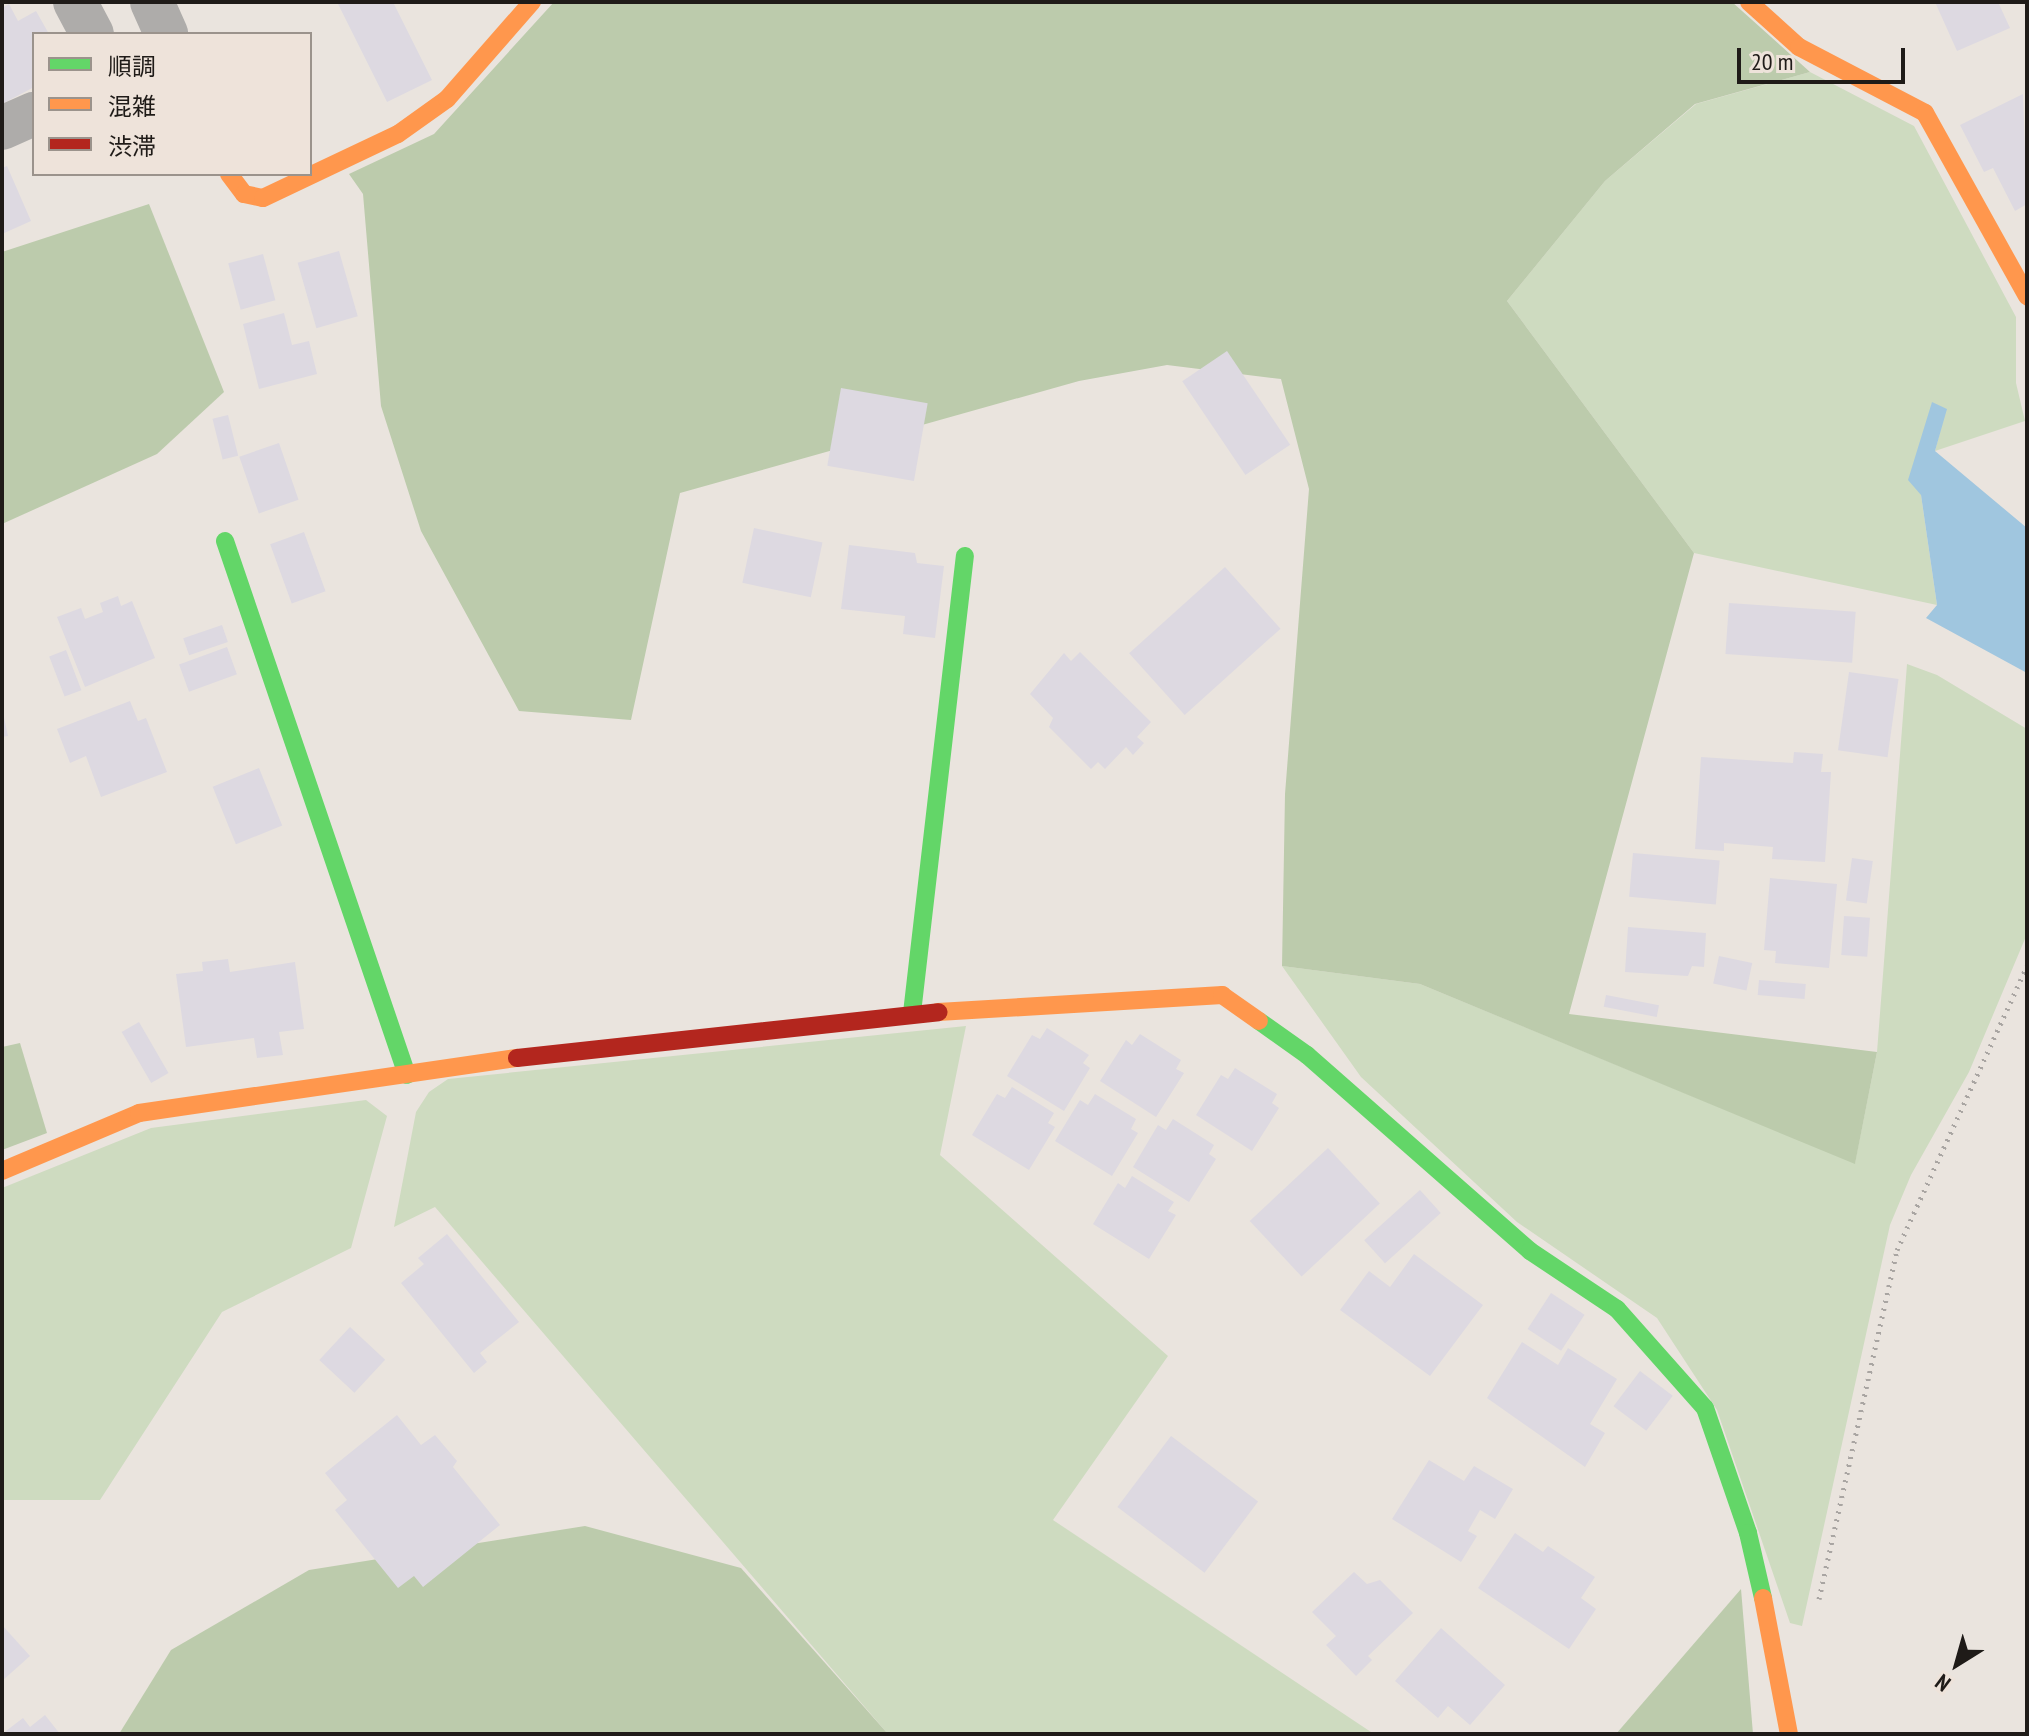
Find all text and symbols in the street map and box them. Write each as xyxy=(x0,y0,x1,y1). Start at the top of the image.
legend xyxy=(32,32,312,176)
scale bar xyxy=(1741,32,1909,82)
text: 20 m xyxy=(1751,46,1793,77)
text: 順調 xyxy=(108,51,156,82)
text: 混雑 xyxy=(108,91,156,122)
text: 渋滞 xyxy=(108,131,156,162)
north arrow xyxy=(1917,1624,1997,1704)
text: N xyxy=(1929,1668,1956,1698)

